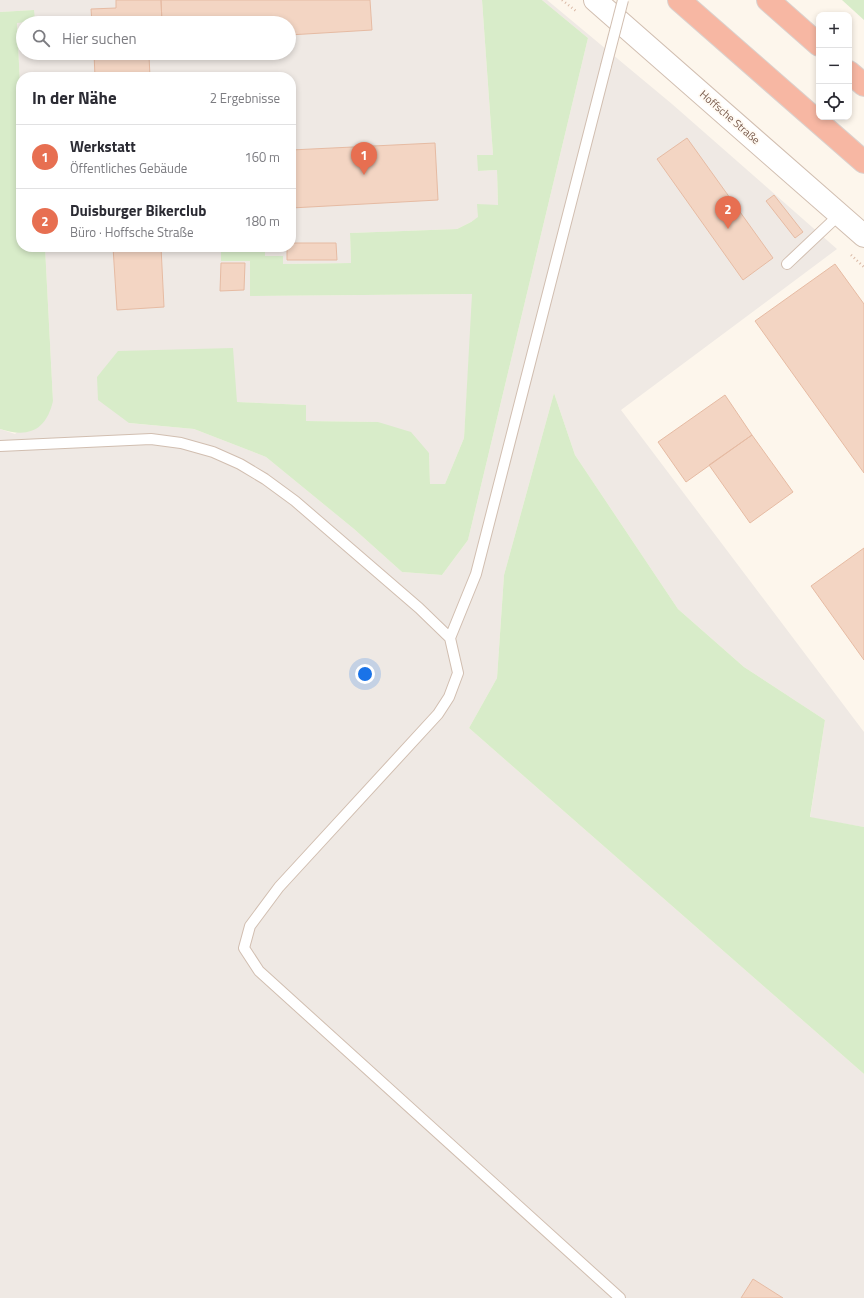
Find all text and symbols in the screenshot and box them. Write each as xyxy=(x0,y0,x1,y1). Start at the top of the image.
map controls xyxy=(816,12,852,120)
button: + xyxy=(816,12,852,48)
search box xyxy=(16,16,296,60)
icon: search xyxy=(30,27,52,49)
text: Hier suchen xyxy=(62,27,137,50)
button: − xyxy=(816,48,852,84)
button: locate xyxy=(816,84,852,120)
text: In der Nähe xyxy=(32,85,117,111)
street label: Hoffsche Straße xyxy=(696,86,764,148)
text: 2 Ergebnisse xyxy=(210,88,280,108)
text: Werkstatt xyxy=(70,135,136,158)
pin: 1 xyxy=(351,142,377,175)
text: 1 xyxy=(41,147,49,167)
text: 160 m xyxy=(244,147,280,167)
text: Öffentliches Gebäude xyxy=(70,158,187,178)
pin: 2 xyxy=(715,196,741,229)
text: Duisburger Bikerclub xyxy=(70,199,206,222)
text: 2 xyxy=(41,211,49,231)
text: 180 m xyxy=(244,211,280,231)
text: Büro · Hoffsche Straße xyxy=(70,222,194,242)
your location xyxy=(355,664,375,684)

